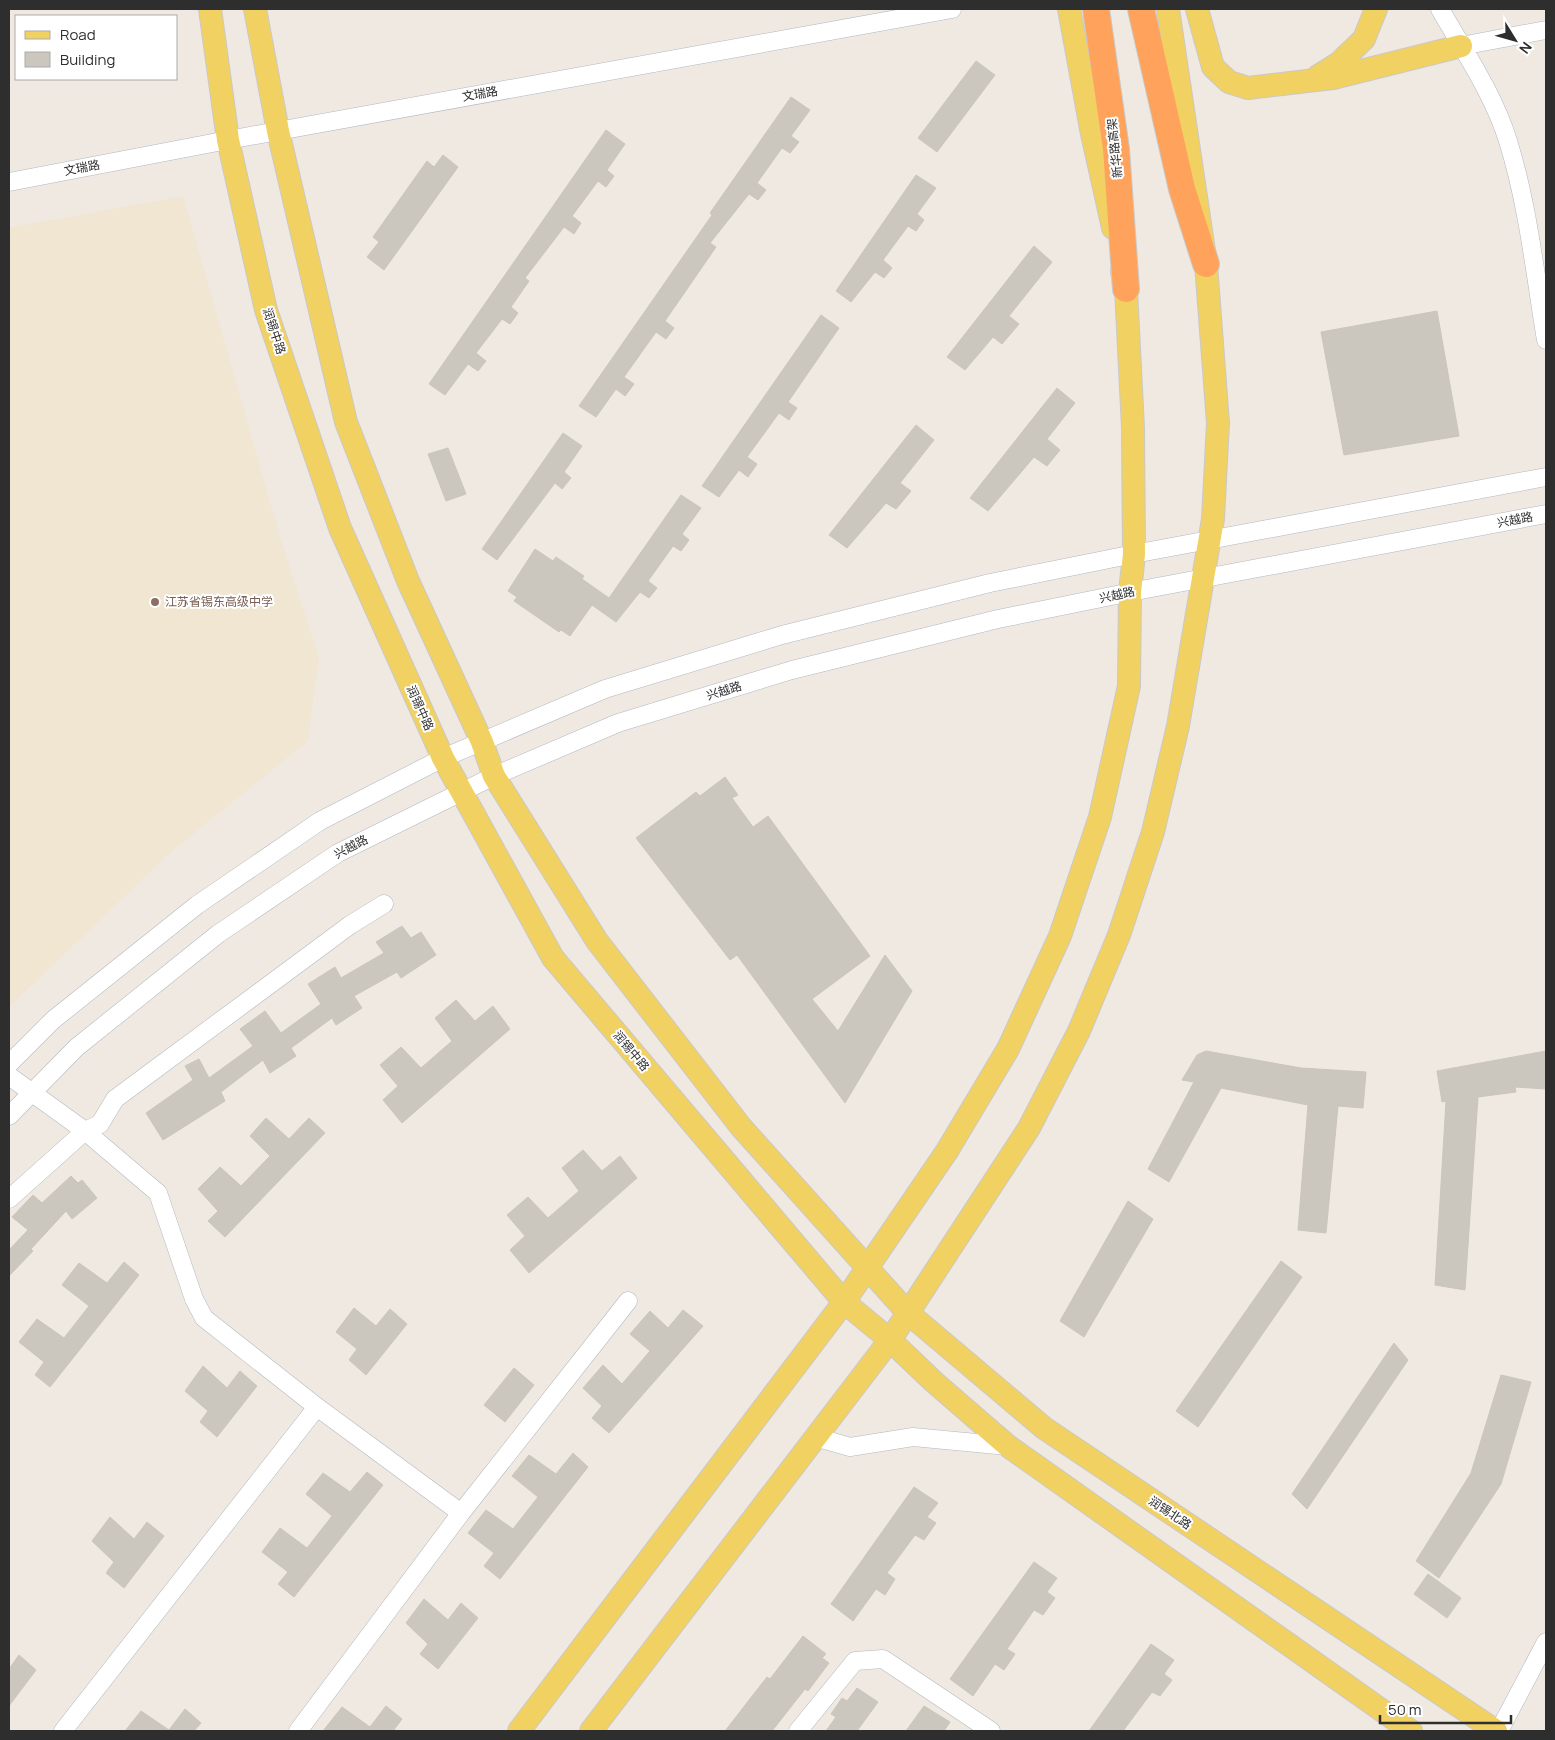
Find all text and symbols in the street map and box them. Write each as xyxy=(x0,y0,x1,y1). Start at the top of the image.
legend xyxy=(15,15,178,80)
north arrow xyxy=(1490,15,1540,65)
text: Road xyxy=(60,24,96,45)
text: N xyxy=(1515,38,1536,58)
text: Building xyxy=(60,49,115,70)
street label: 文瑞路 xyxy=(461,82,499,105)
street label: 新华路高架 xyxy=(1103,117,1126,179)
street label: 文瑞路 xyxy=(63,156,101,179)
street label: 润锡中路 xyxy=(259,305,290,356)
street label: 兴越路 xyxy=(1496,508,1534,531)
street label: 兴越路 xyxy=(1098,582,1136,607)
place label: 江苏省锡东高级中学 xyxy=(165,593,273,610)
marker: 江苏省锡东高级中学 xyxy=(149,596,161,608)
street label: 兴越路 xyxy=(704,677,744,704)
street label: 润锡中路 xyxy=(403,682,438,733)
street label: 兴越路 xyxy=(331,831,371,863)
street label: 润锡中路 xyxy=(609,1027,653,1075)
street label: 润锡北路 xyxy=(1146,1492,1195,1533)
scale bar xyxy=(1380,1692,1511,1724)
text: 50 m xyxy=(1388,1699,1422,1720)

